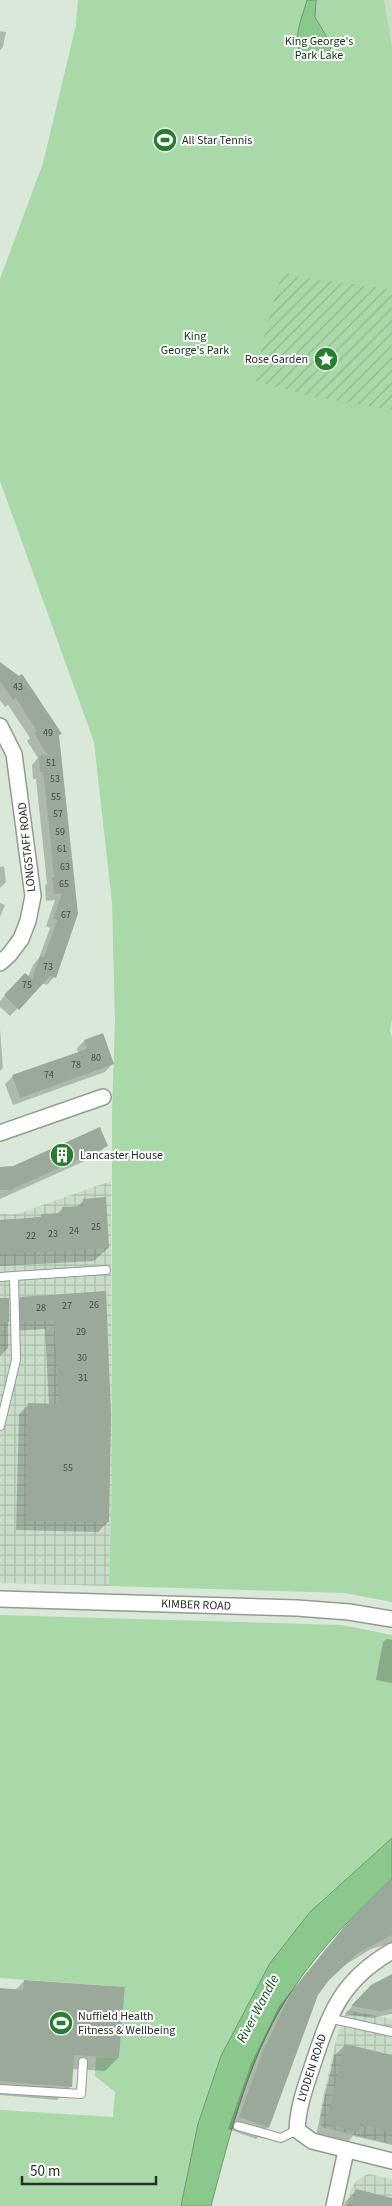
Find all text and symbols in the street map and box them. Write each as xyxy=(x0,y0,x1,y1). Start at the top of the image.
park label: King George's Park Lake xyxy=(285,33,353,64)
sports icon: All Star Tennis xyxy=(152,127,178,153)
place label: All Star Tennis xyxy=(182,132,252,149)
park label: King George's Park xyxy=(161,328,229,359)
place icon: Rose Garden xyxy=(313,346,339,372)
place label: Rose Garden xyxy=(245,351,308,368)
house number: 43 xyxy=(13,680,23,694)
house number: 49 xyxy=(43,726,53,740)
house number: 51 xyxy=(46,756,56,770)
house number: 53 xyxy=(50,772,60,786)
house number: 55 xyxy=(51,790,61,804)
street label: LONGSTAFF ROAD xyxy=(14,801,40,893)
house number: 57 xyxy=(53,807,63,821)
house number: 59 xyxy=(55,825,65,839)
house number: 61 xyxy=(57,842,67,856)
house number: 63 xyxy=(60,860,70,874)
house number: 65 xyxy=(59,877,69,891)
house number: 67 xyxy=(61,908,71,922)
house number: 73 xyxy=(43,960,53,974)
house number: 75 xyxy=(22,978,32,992)
house number: 80 xyxy=(91,1051,101,1065)
house number: 78 xyxy=(71,1058,81,1072)
house number: 74 xyxy=(44,1068,54,1082)
building icon: Lancaster House xyxy=(49,1142,75,1168)
place label: Lancaster House xyxy=(80,1147,163,1164)
house number: 25 xyxy=(91,1220,101,1234)
house number: 24 xyxy=(69,1224,79,1238)
house number: 23 xyxy=(48,1227,58,1241)
house number: 22 xyxy=(26,1229,36,1243)
house number: 26 xyxy=(89,1298,99,1312)
house number: 27 xyxy=(62,1299,72,1313)
house number: 28 xyxy=(36,1301,46,1315)
house number: 29 xyxy=(76,1325,86,1339)
house number: 30 xyxy=(77,1351,87,1365)
house number: 31 xyxy=(78,1371,88,1385)
house number: 55 xyxy=(63,1461,73,1475)
street label: KIMBER ROAD xyxy=(161,1595,231,1615)
water label: River Wandle xyxy=(232,1971,284,2047)
place label: Nuffield Health Fitness & Wellbeing xyxy=(78,2008,175,2039)
sports icon: Nuffield Health Fitness & Wellbeing xyxy=(48,2010,74,2036)
street label: LYDDEN ROAD xyxy=(293,2032,331,2104)
scale bar xyxy=(22,2154,156,2186)
text: 50 m xyxy=(30,2161,60,2182)

